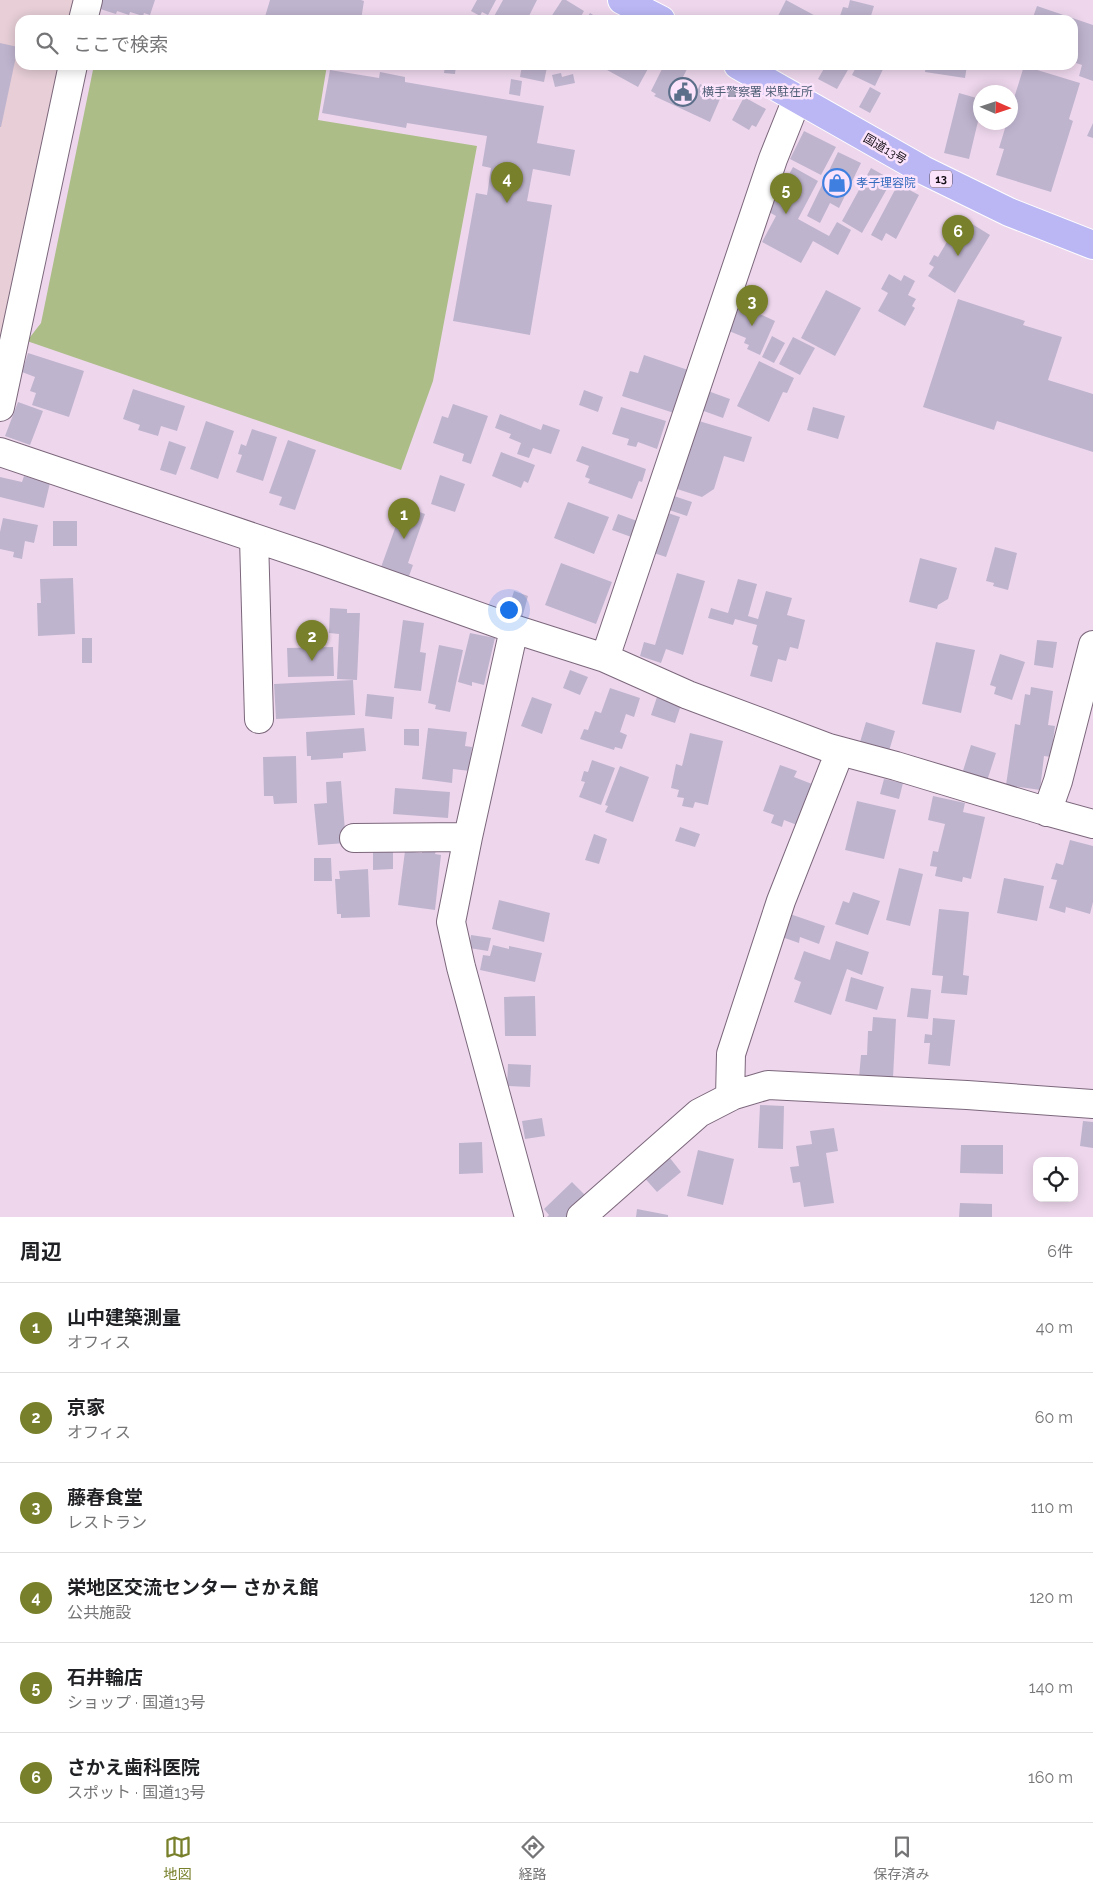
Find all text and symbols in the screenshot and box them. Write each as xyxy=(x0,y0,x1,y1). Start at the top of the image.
search box xyxy=(15,15,1078,70)
icon: search xyxy=(33,29,61,57)
text: ここで検索 xyxy=(73,33,168,55)
public building icon: 横手警察署 栄駐在所 xyxy=(668,77,698,107)
place label: 横手警察署 栄駐在所 xyxy=(702,85,813,99)
north arrow xyxy=(973,85,1018,130)
street label: 国道13号 xyxy=(861,131,909,167)
pin: 4 xyxy=(491,162,523,203)
shop icon: 孝子理容院 xyxy=(822,168,852,198)
road number: 13 xyxy=(930,170,952,188)
pin: 5 xyxy=(770,173,802,214)
place label: 孝子理容院 xyxy=(856,176,916,190)
pin: 6 xyxy=(942,215,974,256)
pin: 3 xyxy=(736,285,768,326)
pin: 1 xyxy=(388,498,420,539)
your location xyxy=(496,597,522,623)
pin: 2 xyxy=(296,620,328,661)
map controls xyxy=(1033,1157,1078,1202)
button: locate xyxy=(1033,1157,1078,1202)
text: 周辺 xyxy=(20,1239,62,1264)
text: 6件 xyxy=(1047,1242,1073,1261)
text: 山中建築測量 xyxy=(67,1306,181,1328)
text: 1 xyxy=(32,1318,40,1337)
text: 40 m xyxy=(1036,1318,1073,1337)
text: オフィス xyxy=(67,1333,131,1352)
text: 京家 xyxy=(67,1396,105,1418)
text: 2 xyxy=(31,1408,41,1427)
text: 60 m xyxy=(1035,1408,1073,1427)
text: オフィス xyxy=(67,1423,131,1442)
text: 藤春食堂 xyxy=(67,1486,143,1508)
text: 3 xyxy=(32,1498,40,1517)
text: 110 m xyxy=(1031,1498,1073,1517)
text: レストラン xyxy=(67,1513,147,1532)
text: 栄地区交流センター さかえ館 xyxy=(67,1576,319,1598)
text: 4 xyxy=(31,1588,41,1607)
text: 120 m xyxy=(1029,1588,1073,1607)
text: 公共施設 xyxy=(67,1603,131,1622)
text: 石井輪店 xyxy=(67,1666,143,1688)
text: 5 xyxy=(32,1678,40,1697)
text: 140 m xyxy=(1029,1678,1073,1697)
text: ショップ · 国道13号 xyxy=(67,1693,206,1712)
text: さかえ歯科医院 xyxy=(67,1756,200,1778)
text: 6 xyxy=(31,1768,41,1787)
text: 160 m xyxy=(1028,1768,1073,1787)
text: スポット · 国道13号 xyxy=(67,1783,206,1802)
tab: 地図 xyxy=(164,1833,192,1883)
tab: 経路 xyxy=(519,1833,547,1883)
tab: 保存済み xyxy=(874,1833,930,1883)

